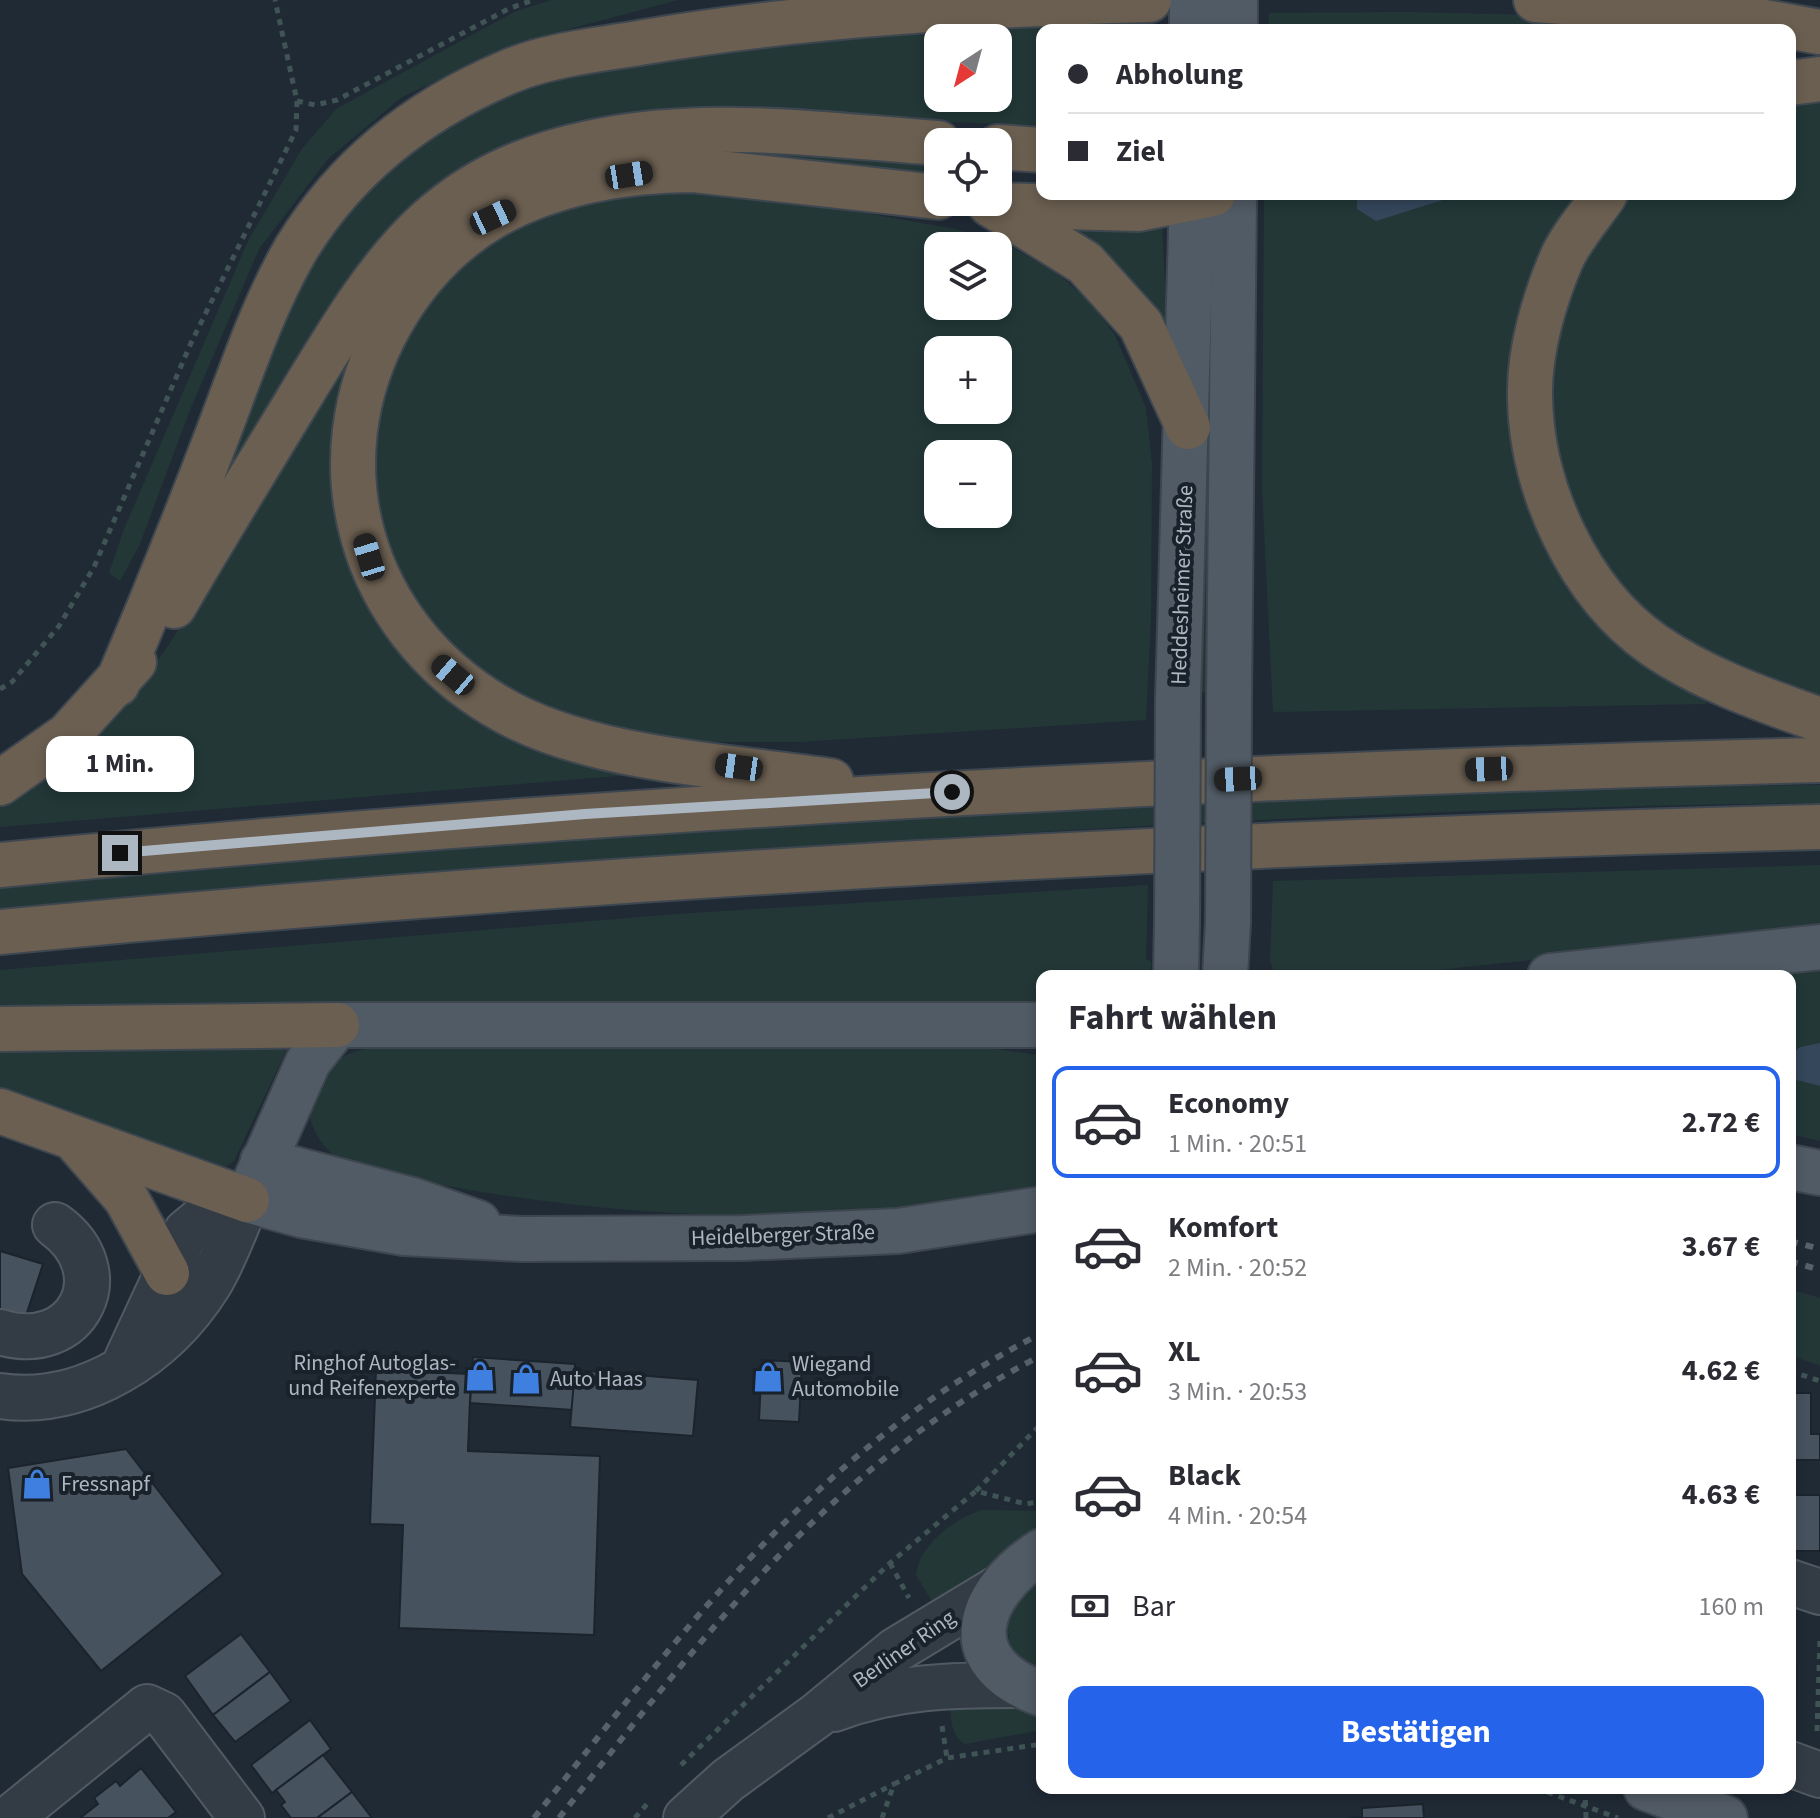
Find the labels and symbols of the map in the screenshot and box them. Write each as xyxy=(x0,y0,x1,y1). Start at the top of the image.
north arrow xyxy=(924,24,1012,112)
car xyxy=(603,159,655,191)
car xyxy=(466,196,520,238)
street label: Heddesheimer Straße xyxy=(1163,485,1201,685)
car xyxy=(351,531,387,583)
car xyxy=(427,650,479,700)
callout: 1 Min. xyxy=(46,737,194,793)
car xyxy=(714,752,764,782)
car xyxy=(1465,756,1513,782)
car xyxy=(1213,766,1263,792)
route start xyxy=(934,774,970,810)
route end xyxy=(102,835,138,871)
street label: Heidelberger Straße xyxy=(690,1216,876,1254)
place label: Ringhof Autoglas- und Reifenexperte xyxy=(288,1347,456,1404)
place label: Wiegand Automobile xyxy=(792,1348,899,1405)
shop icon: Ringhof Autoglas- und Reifenexperte xyxy=(463,1359,497,1393)
shop icon: Wiegand Automobile xyxy=(751,1360,785,1394)
shop icon: Auto Haas xyxy=(509,1362,543,1396)
place label: Auto Haas xyxy=(550,1363,643,1395)
shop icon: Fressnapf xyxy=(20,1467,54,1501)
place label: Fressnapf xyxy=(61,1468,151,1500)
street label: Berliner Ring xyxy=(846,1602,962,1696)

